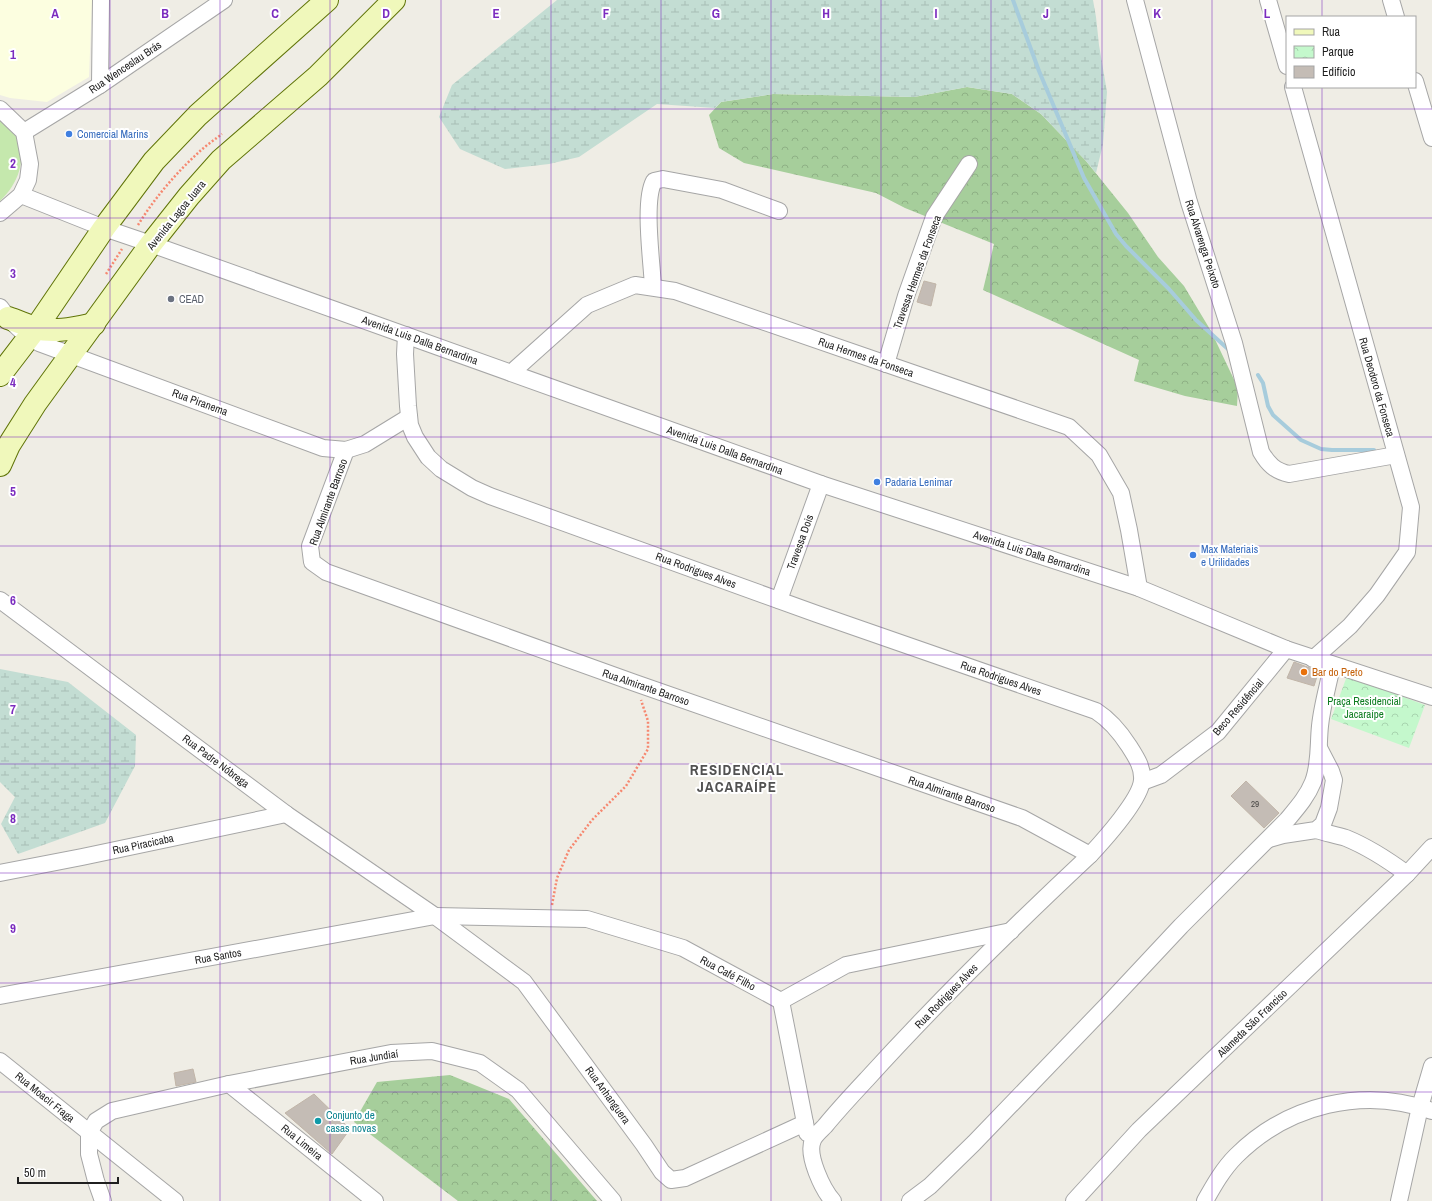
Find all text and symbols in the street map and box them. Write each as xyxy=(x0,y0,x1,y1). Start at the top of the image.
text: A xyxy=(51,5,59,22)
text: B xyxy=(161,5,169,22)
text: C xyxy=(271,5,279,22)
text: D xyxy=(382,5,390,22)
text: E xyxy=(492,5,500,22)
text: F xyxy=(603,5,610,22)
text: G xyxy=(712,5,720,22)
text: H xyxy=(822,5,830,22)
text: I xyxy=(935,5,938,22)
text: J xyxy=(1043,5,1049,22)
text: K xyxy=(1153,5,1161,22)
text: L xyxy=(1264,5,1271,22)
legend xyxy=(1286,16,1416,88)
text: Rua xyxy=(1322,24,1341,40)
street label: Rua Wenceslau Brás xyxy=(86,37,164,96)
text: Parque xyxy=(1322,44,1354,60)
text: 1 xyxy=(10,46,16,63)
text: Edifício xyxy=(1322,64,1355,80)
place label: Comercial Marins xyxy=(77,127,149,141)
marker: Comercial Marins xyxy=(64,129,74,139)
text: 2 xyxy=(10,155,16,172)
street label: Avenida Lagoa Juara xyxy=(143,177,208,253)
street label: Rua Alvarenga Peixoto xyxy=(1182,198,1224,290)
street label: Travessa Hermes da Fonseca xyxy=(890,213,944,331)
text: 3 xyxy=(10,265,16,282)
place label: CEAD xyxy=(179,292,204,306)
marker: CEAD xyxy=(166,294,176,304)
street label: Avenida Luis Dalla Bernardina xyxy=(359,312,480,368)
street label: Rua Hermes da Fonseca xyxy=(817,334,915,380)
street label: Rua Deodoro da Fonseca xyxy=(1356,336,1398,438)
text: 4 xyxy=(10,374,16,391)
street label: Rua Piranema xyxy=(170,385,230,419)
street label: Avenida Luis Dalla Bernardina xyxy=(664,422,785,478)
street label: Rua Almirante Barroso xyxy=(306,457,350,547)
place label: Padaria Lenimar xyxy=(885,475,952,489)
marker: Padaria Lenimar xyxy=(872,477,882,487)
text: 5 xyxy=(10,483,16,500)
street label: Travessa Dois xyxy=(784,512,817,572)
street label: Avenida Luis Dalla Bernardina xyxy=(971,527,1093,579)
place label: Max Materiais e Urilidades xyxy=(1201,542,1259,569)
street label: Rua Rodrigues Alves xyxy=(654,549,739,591)
marker: Max Materiais e Urilidades xyxy=(1188,550,1198,560)
text: 6 xyxy=(10,592,16,609)
street label: Rua Rodrigues Alves xyxy=(959,658,1044,699)
place label: Bar do Preto xyxy=(1312,665,1363,679)
street label: Rua Almirante Barroso xyxy=(601,666,691,708)
marker: Bar do Preto xyxy=(1299,667,1309,677)
street label: Beco Residêncial xyxy=(1210,676,1266,738)
park label: Praça Residencial Jacaraípe xyxy=(1327,694,1401,721)
text: 7 xyxy=(10,701,16,718)
street label: Rua Padre Nóbrega xyxy=(180,731,252,791)
district label: RESIDENCIAL JACARAÍPE xyxy=(690,759,784,797)
street label: Rua Almirante Barroso xyxy=(907,773,997,815)
house number: 29 xyxy=(1251,798,1259,810)
text: 8 xyxy=(10,810,16,827)
street label: Rua Piracicaba xyxy=(111,831,175,857)
text: 9 xyxy=(10,920,16,937)
street label: Rua Santos xyxy=(194,945,243,967)
street label: Rua Café Filho xyxy=(698,953,758,993)
street label: Rua Rodrigues Alves xyxy=(912,960,981,1031)
street label: Alameda São Franciso xyxy=(1213,986,1290,1061)
street label: Rua Jundiaí xyxy=(349,1046,400,1068)
street label: Rua Anhanguera xyxy=(582,1063,634,1127)
street label: Rua Moacir Fraga xyxy=(12,1069,78,1125)
place label: Conjunto de casas novas xyxy=(326,1108,377,1135)
marker: Conjunto de casas novas xyxy=(313,1116,323,1126)
street label: Rua Limeira xyxy=(278,1121,326,1163)
scale bar xyxy=(18,1159,118,1185)
text: 50 m xyxy=(24,1165,46,1181)

